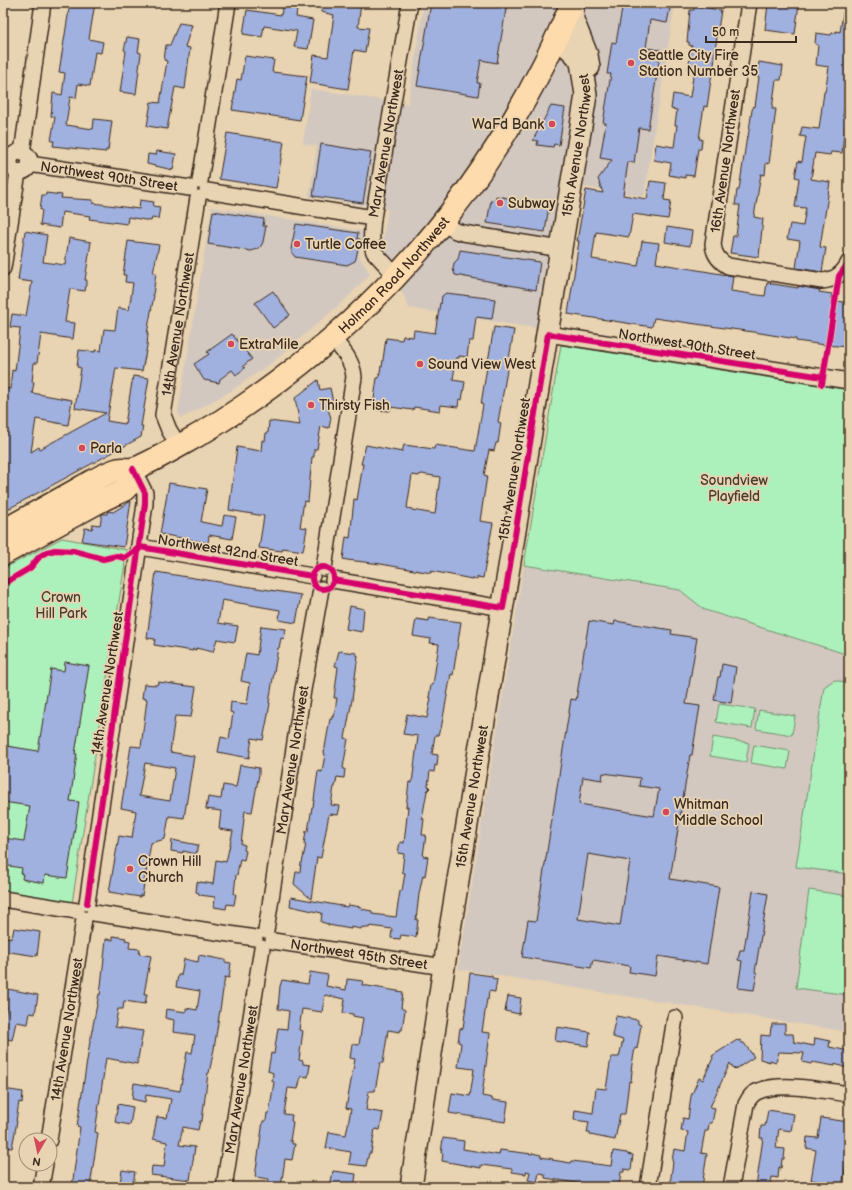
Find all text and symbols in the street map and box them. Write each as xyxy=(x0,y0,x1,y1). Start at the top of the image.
scale bar xyxy=(706,18,796,44)
text: 50 m xyxy=(712,25,739,40)
place label: Seattle City Fire Station Number 35 xyxy=(639,47,758,80)
marker: Seattle City Fire Station Number 35 xyxy=(626,58,636,68)
street label: Mary Avenue Northwest xyxy=(365,67,408,219)
street label: 15th Avenue Northwest xyxy=(558,72,595,218)
street label: 16th Avenue Northwest xyxy=(707,87,744,234)
place label: WaFd Bank xyxy=(472,116,544,133)
marker: WaFd Bank xyxy=(547,119,557,129)
street label: Northwest 90th Street xyxy=(39,158,180,195)
place label: Subway xyxy=(508,195,556,212)
marker: Subway xyxy=(495,198,505,208)
street label: Holman Road Northwest xyxy=(335,213,454,337)
place label: Turtle Coffee xyxy=(305,236,386,253)
marker: Turtle Coffee xyxy=(292,239,302,249)
street label: 14th Avenue Northwest xyxy=(158,251,198,397)
street label: Northwest 90th Street xyxy=(617,325,757,364)
place label: ExtraMile xyxy=(239,336,298,353)
marker: ExtraMile xyxy=(226,339,236,349)
place label: Sound View West xyxy=(428,356,536,373)
marker: Sound View West xyxy=(415,359,425,369)
street label: 15th Avenue Northwest xyxy=(495,396,534,542)
place label: Thirsty Fish xyxy=(319,397,390,414)
marker: Thirsty Fish xyxy=(306,400,316,410)
place label: Parla xyxy=(90,440,122,457)
marker: Parla xyxy=(77,443,87,453)
park label: Soundview Playfield xyxy=(700,472,768,505)
street label: Northwest 92nd Street xyxy=(156,531,300,570)
park label: Crown Hill Park xyxy=(35,589,87,622)
street label: 14th Avenue Northwest xyxy=(88,609,127,756)
street label: Mary Avenue Northwest xyxy=(273,684,313,836)
street label: 15th Avenue Northwest xyxy=(452,723,492,870)
place label: Whitman Middle School xyxy=(674,796,763,829)
marker: Whitman Middle School xyxy=(661,807,671,817)
place label: Crown Hill Church xyxy=(138,853,201,886)
marker: Crown Hill Church xyxy=(125,864,135,874)
street label: Northwest 95th Street xyxy=(289,936,429,973)
street label: 14th Avenue Northwest xyxy=(47,956,87,1102)
street label: Mary Avenue Northwest xyxy=(221,1003,262,1155)
north arrow xyxy=(18,1132,58,1172)
text: N xyxy=(31,1154,42,1168)

